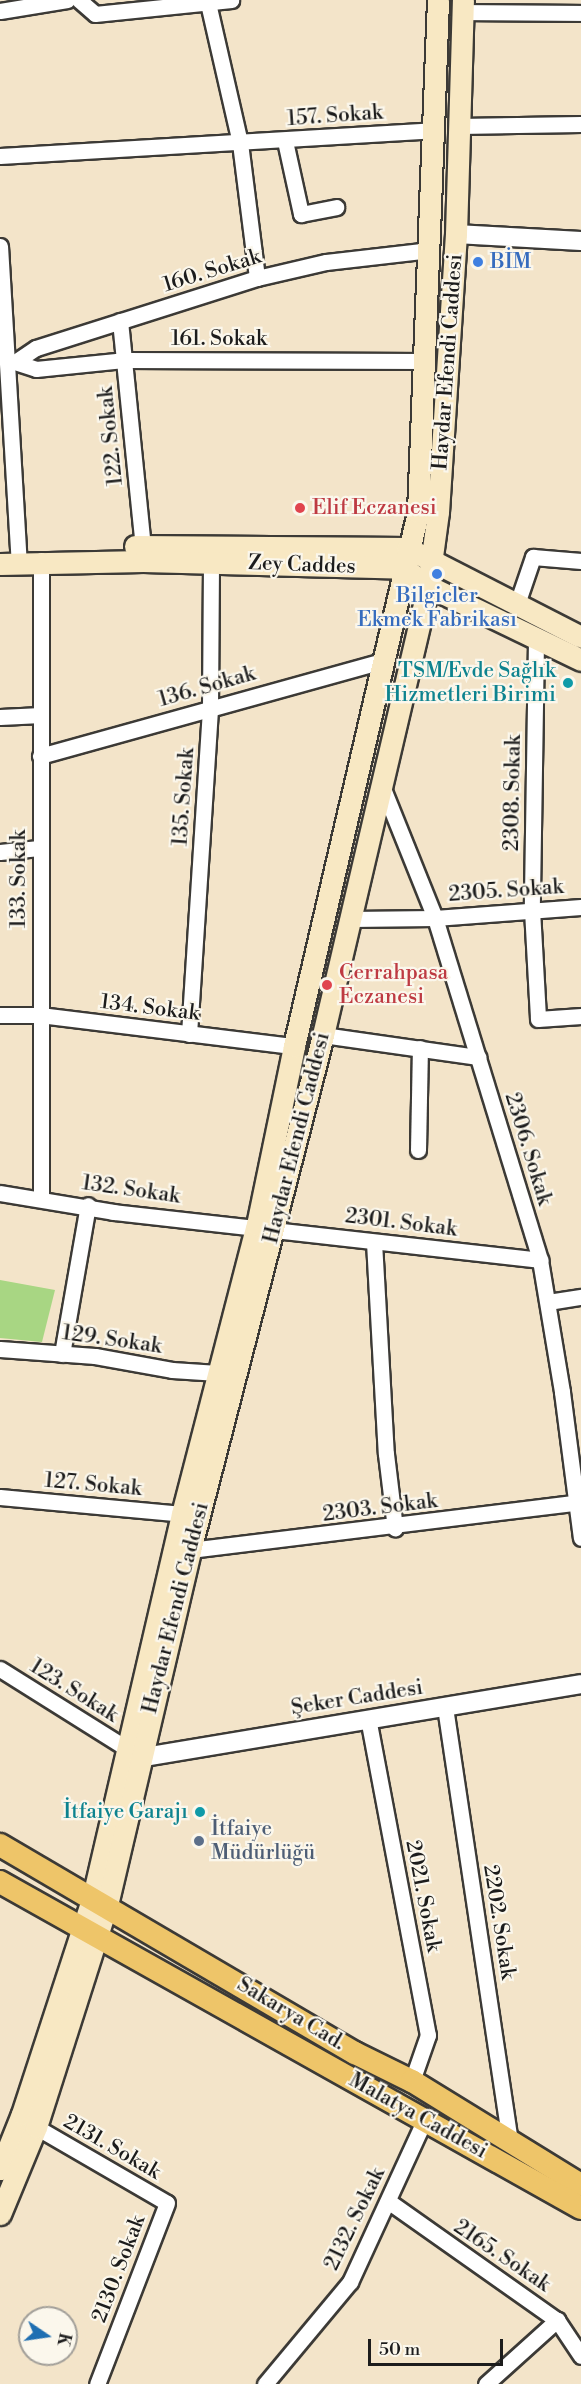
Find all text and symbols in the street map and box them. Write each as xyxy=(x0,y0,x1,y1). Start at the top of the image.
street label: 157. Sokak xyxy=(286,100,384,132)
street label: 160. Sokak xyxy=(160,244,264,298)
place label: BİM xyxy=(490,249,531,275)
street label: Haydar Efendi Caddesi xyxy=(428,253,468,471)
marker: BİM xyxy=(471,255,485,269)
street label: 161. Sokak xyxy=(171,326,267,352)
street label: 122. Sokak xyxy=(93,385,129,487)
place label: Elif Eczanesi xyxy=(312,495,437,521)
marker: Elif Eczanesi xyxy=(293,501,307,515)
street label: Zey Caddes xyxy=(248,551,356,579)
marker: Bilgicler Ekmek Fabrikası xyxy=(430,567,444,581)
place label: Bilgicler Ekmek Fabrikası xyxy=(357,583,517,633)
place label: TSM/Evde Sağlık Hizmetleri Birimi xyxy=(384,658,556,708)
street label: 136. Sokak xyxy=(156,661,258,713)
marker: TSM/Evde Sağlık Hizmetleri Birimi xyxy=(561,676,575,690)
street label: 2308. Sokak xyxy=(499,735,527,851)
street label: 135. Sokak xyxy=(168,747,200,847)
street label: 133. Sokak xyxy=(6,830,32,928)
street label: 2305. Sokak xyxy=(448,874,564,908)
place label: Cerrahpasa Eczanesi xyxy=(339,960,448,1010)
marker: Cerrahpasa Eczanesi xyxy=(320,978,334,992)
street label: 134. Sokak xyxy=(99,989,201,1027)
street label: Haydar Efendi Caddesi xyxy=(259,1030,335,1246)
street label: 2306. Sokak xyxy=(499,1090,557,1208)
street label: 132. Sokak xyxy=(80,1171,182,1209)
street label: 2301. Sokak xyxy=(344,1204,458,1242)
street label: 129. Sokak xyxy=(61,1321,163,1359)
street label: 127. Sokak xyxy=(43,1468,143,1502)
street label: 2303. Sokak xyxy=(321,1488,439,1528)
street label: Haydar Efendi Caddesi xyxy=(138,1500,214,1716)
street label: 123. Sokak xyxy=(25,1654,123,1728)
street label: Şeker Caddesi xyxy=(289,1675,425,1721)
place label: İtfaiye Garajı xyxy=(63,1799,188,1825)
marker: İtfaiye Garajı xyxy=(193,1805,207,1819)
place label: İtfaiye Müdürlüğü xyxy=(211,1816,315,1866)
marker: İtfaiye Müdürlüğü xyxy=(192,1834,206,1848)
street label: 2021. Sokak xyxy=(400,1838,446,1954)
street label: 2202. Sokak xyxy=(478,1863,520,1981)
street label: Sakarya Cad. xyxy=(232,1972,350,2056)
street label: Malatya Caddesi xyxy=(344,2068,492,2164)
street label: 2131. Sokak xyxy=(59,2109,165,2185)
street label: 2132. Sokak xyxy=(319,2164,391,2274)
street label: 2130. Sokak xyxy=(87,2212,151,2326)
street label: 2165. Sokak xyxy=(449,2215,555,2297)
north arrow xyxy=(18,2306,78,2366)
scale bar xyxy=(371,2327,506,2365)
text: K xyxy=(52,2331,75,2348)
text: 50 m xyxy=(379,2338,420,2361)

